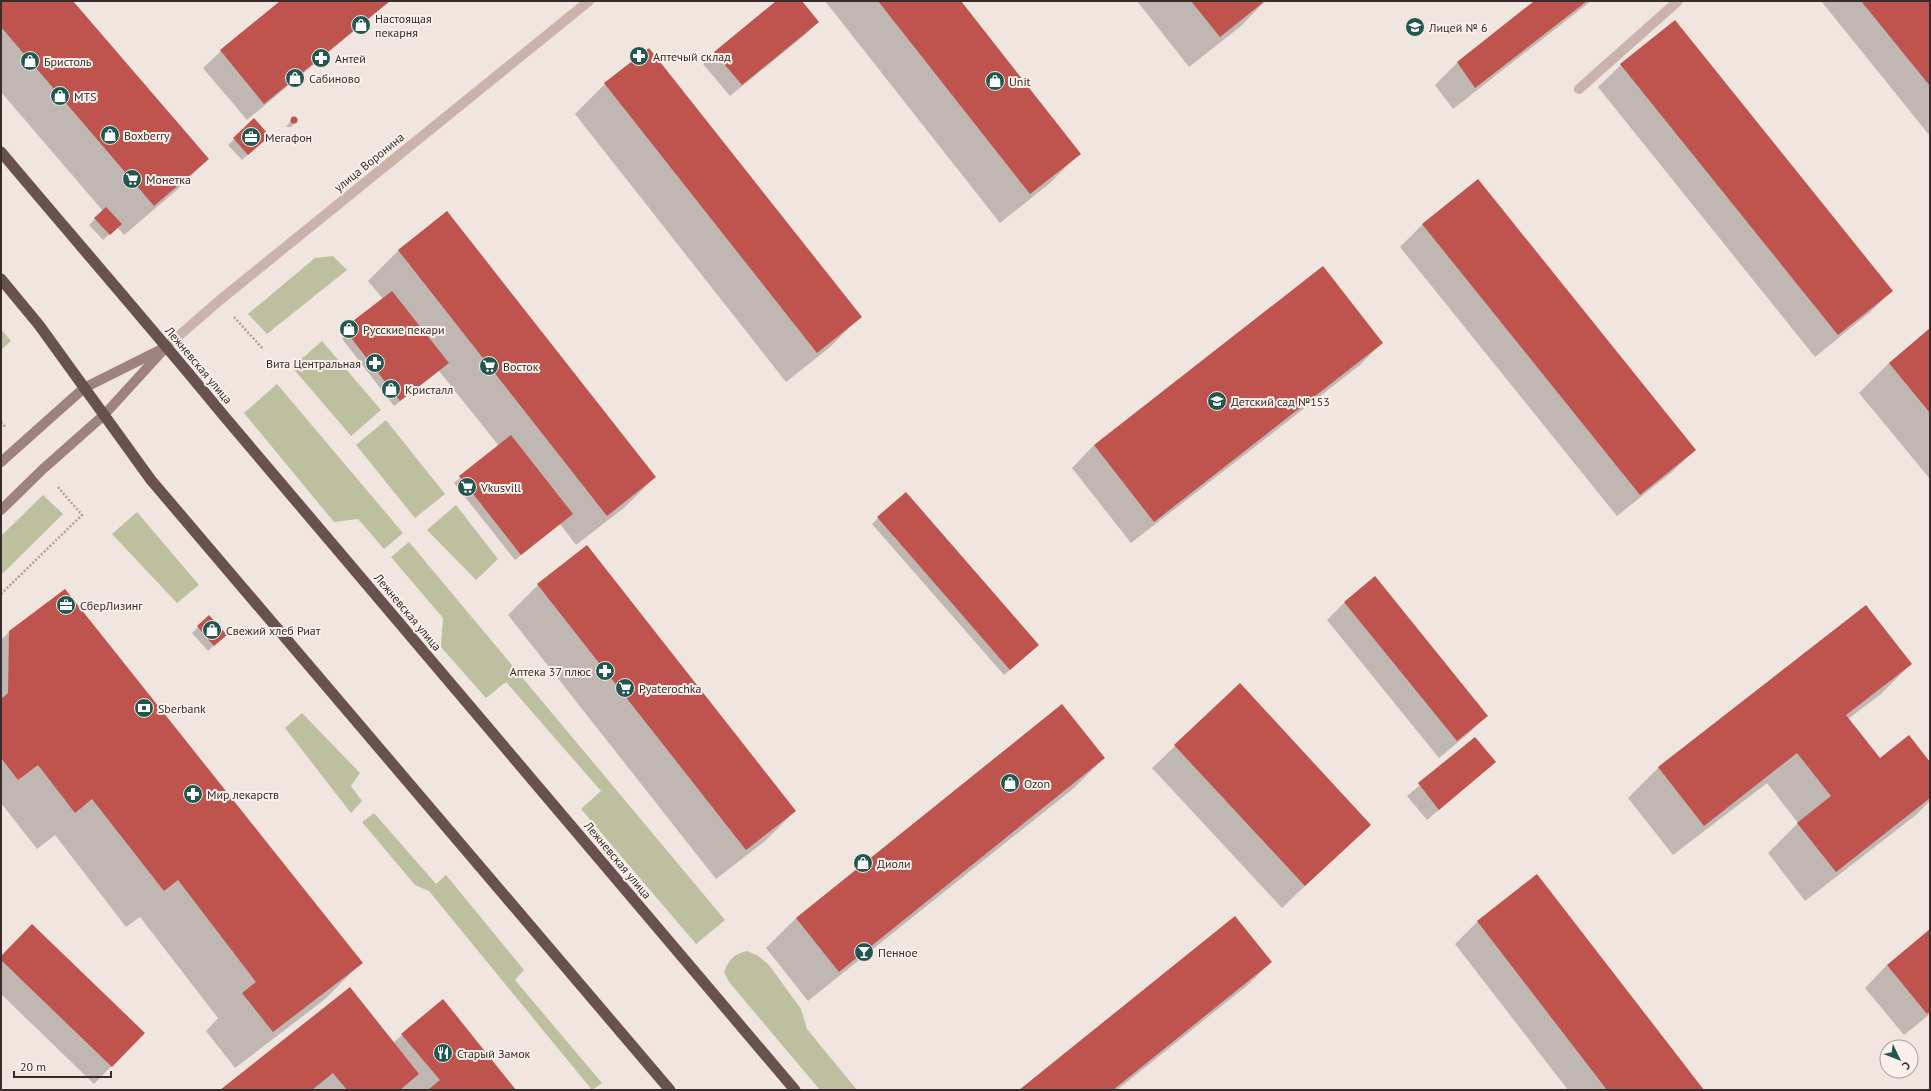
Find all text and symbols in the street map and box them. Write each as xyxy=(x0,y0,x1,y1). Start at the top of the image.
place label: Настоящая пекарня xyxy=(375,11,432,40)
shop icon: Настоящая пекарня xyxy=(350,14,372,36)
school or university icon: Лицей № 6 xyxy=(1404,16,1426,38)
place label: Лицей № 6 xyxy=(1428,20,1488,35)
pharmacy icon: Аптечый склад xyxy=(628,45,650,67)
pharmacy icon: Антей xyxy=(310,47,332,69)
place label: Аптечый склад xyxy=(653,49,731,64)
shop icon: Бристоль xyxy=(19,50,41,72)
place label: Антей xyxy=(335,51,366,66)
place label: Бристоль xyxy=(44,54,92,69)
shop icon: Сабиново xyxy=(284,67,306,89)
shop icon: Unit xyxy=(984,70,1006,92)
place label: Сабиново xyxy=(309,71,360,86)
place label: Unit xyxy=(1009,74,1031,89)
shop icon: MTS xyxy=(49,85,71,107)
place label: MTS xyxy=(74,89,97,104)
shop icon: Boxberry xyxy=(99,124,121,146)
office icon: Мегафон xyxy=(240,126,262,148)
place label: Boxberry xyxy=(124,128,170,143)
street label: улица Воронина xyxy=(331,129,407,195)
place label: Мегафон xyxy=(265,130,312,145)
supermarket icon: Монетка xyxy=(121,168,143,190)
place label: Монетка xyxy=(146,172,191,187)
shop icon: Русские пекари xyxy=(338,318,360,340)
street label: Лежневская улица xyxy=(162,322,236,407)
place label: Русские пекари xyxy=(363,322,445,337)
pharmacy icon: Вита Центральная xyxy=(364,352,386,374)
supermarket icon: Восток xyxy=(478,355,500,377)
place label: Вита Центральная xyxy=(266,356,361,371)
place label: Восток xyxy=(503,359,539,374)
shop icon: Кристалл xyxy=(380,378,402,400)
place label: Кристалл xyxy=(405,382,453,397)
school or university icon: Детский сад №153 xyxy=(1206,390,1228,412)
place label: Детский сад №153 xyxy=(1231,394,1330,409)
supermarket icon: Vkusvill xyxy=(456,476,478,498)
place label: Vkusvill xyxy=(480,480,522,495)
street label: Лежневская улица xyxy=(371,569,445,654)
office icon: СберЛизинг xyxy=(55,594,77,616)
place label: СберЛизинг xyxy=(80,598,143,613)
shop icon: Свежий хлеб Риат xyxy=(201,619,223,641)
place label: Свежий хлеб Риат xyxy=(226,623,321,638)
pharmacy icon: Аптека 37 плюс xyxy=(594,660,616,682)
place label: Аптека 37 плюс xyxy=(510,664,592,679)
supermarket icon: Pyaterochka xyxy=(614,677,636,699)
place label: Pyaterochka xyxy=(639,681,702,696)
bank icon: Sberbank xyxy=(133,697,155,719)
place label: Sberbank xyxy=(158,701,206,716)
shop icon: Ozon xyxy=(999,772,1021,794)
place label: Ozon xyxy=(1024,776,1050,791)
pharmacy icon: Мир лекарств xyxy=(182,783,204,805)
place label: Мир лекарств xyxy=(207,787,279,802)
street label: Лежневская улица xyxy=(581,817,655,902)
shop icon: Диоли xyxy=(852,852,874,874)
place label: Диоли xyxy=(877,856,911,871)
bar icon: Пенное xyxy=(853,941,875,963)
place label: Пенное xyxy=(878,945,918,960)
north arrow xyxy=(1879,1039,1919,1079)
restaurant icon: Старый Замок xyxy=(432,1042,454,1064)
place label: Старый Замок xyxy=(457,1046,531,1061)
scale bar xyxy=(14,1053,111,1079)
text: 20 m xyxy=(20,1059,46,1074)
text: С xyxy=(1899,1059,1914,1073)

